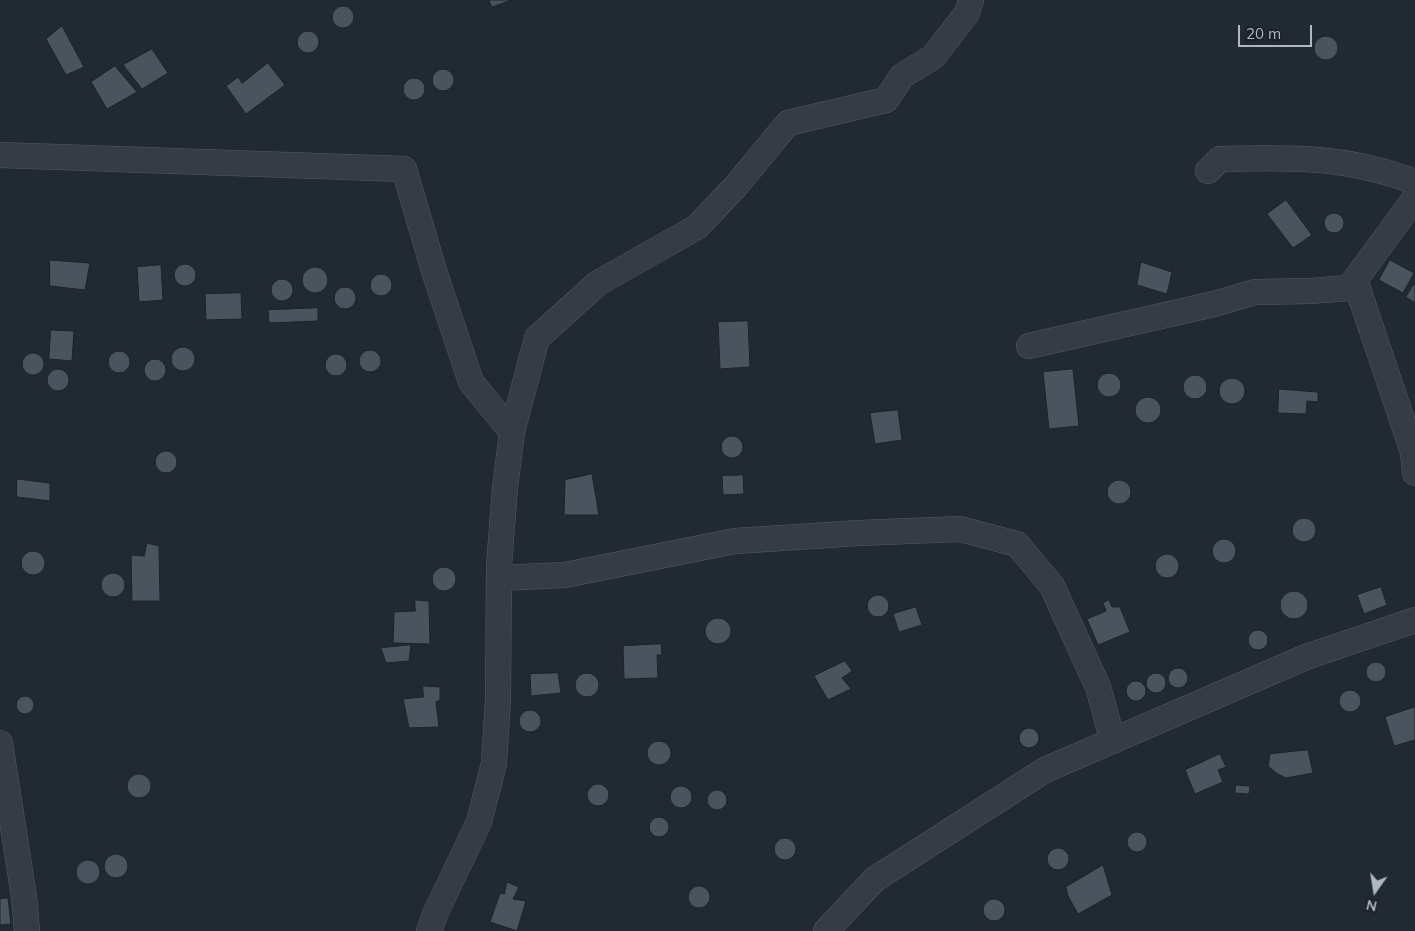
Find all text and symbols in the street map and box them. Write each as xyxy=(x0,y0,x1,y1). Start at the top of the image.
scale bar xyxy=(1240,15,1314,47)
text: 20 m xyxy=(1246,24,1281,43)
north arrow xyxy=(1350,866,1400,916)
text: N xyxy=(1364,896,1379,916)

